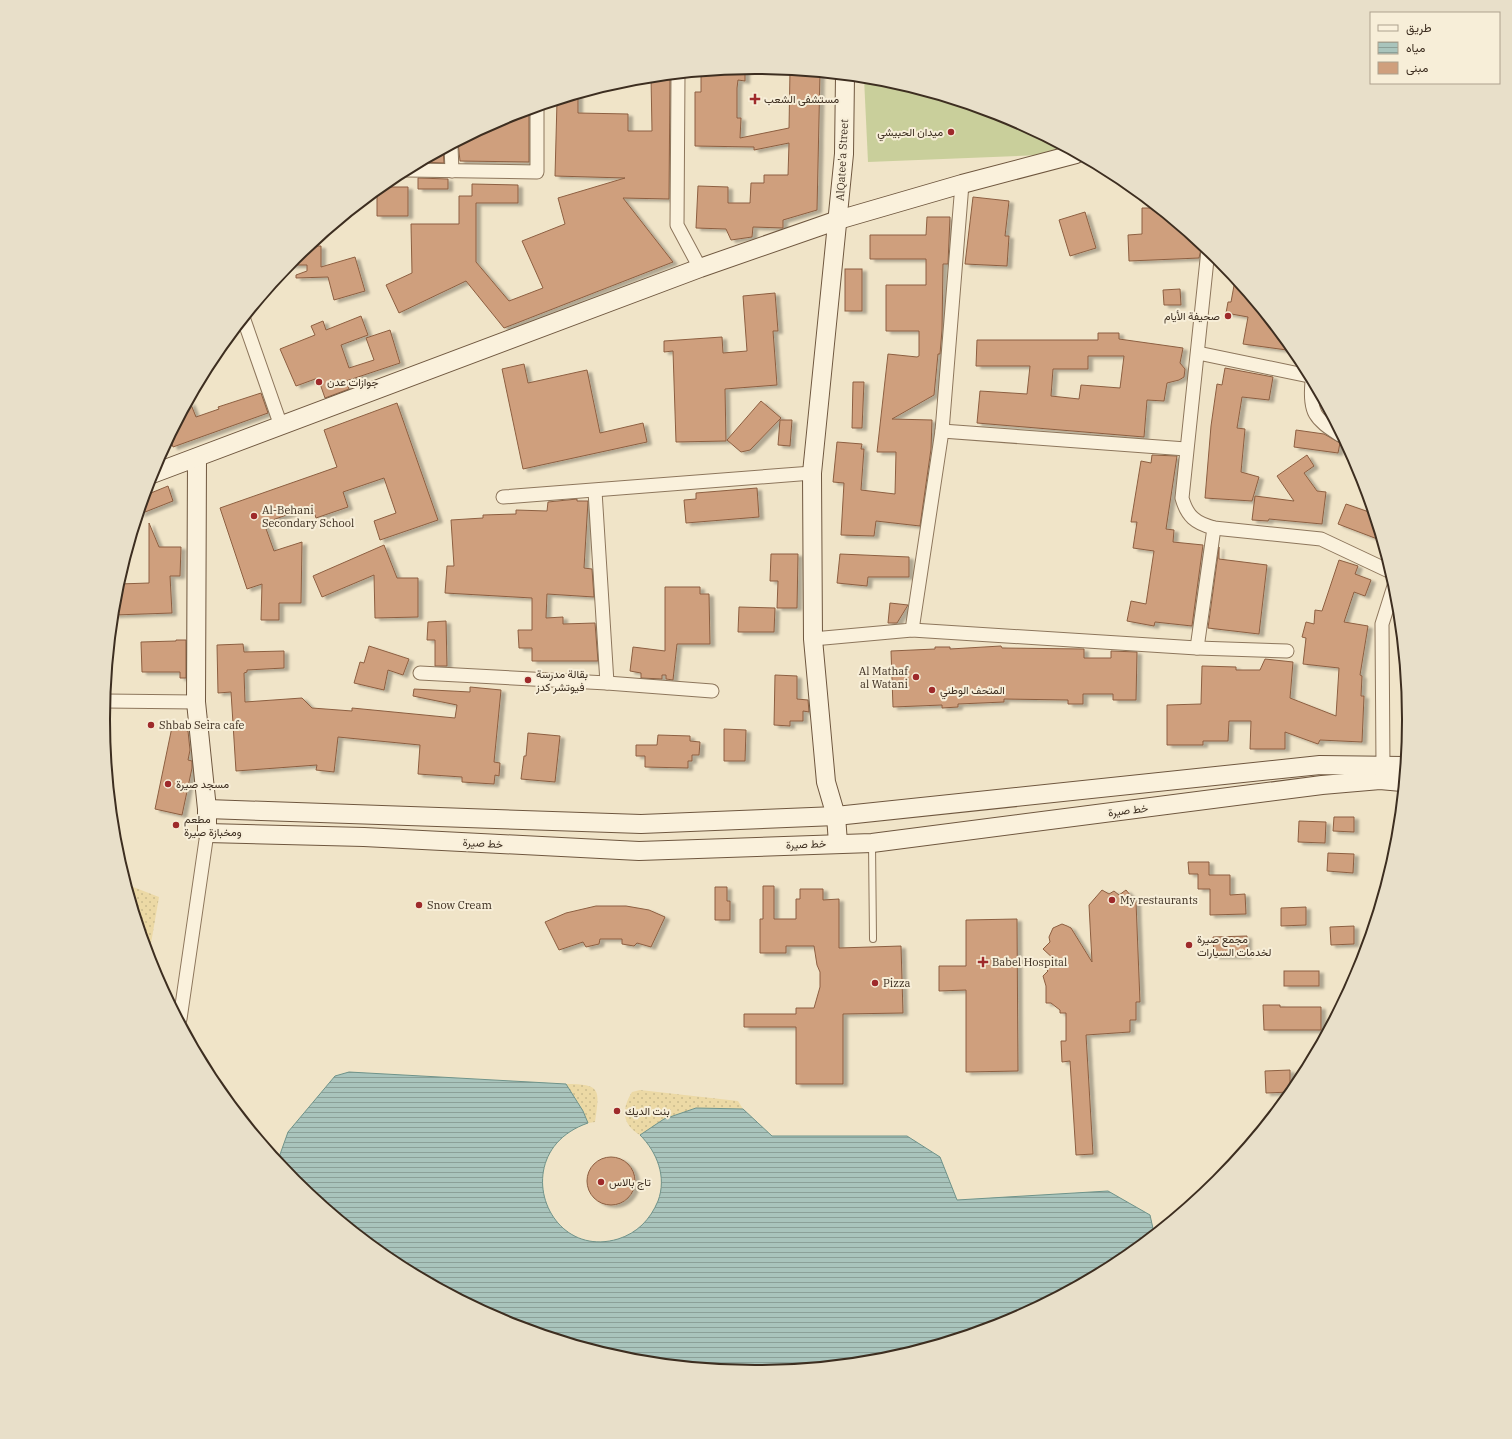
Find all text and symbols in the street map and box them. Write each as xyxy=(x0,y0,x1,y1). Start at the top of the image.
legend xyxy=(1370,12,1500,84)
text: طريق xyxy=(1406,20,1432,36)
text: مياه xyxy=(1406,40,1425,55)
text: مبنى xyxy=(1406,60,1428,76)
place label: مستشفى الشعب xyxy=(764,92,839,106)
marker: مستشفى الشعب xyxy=(749,93,761,105)
street label: AlQatee'a Street xyxy=(833,119,851,201)
place label: ميدان الحبيشي xyxy=(877,125,943,142)
marker: ميدان الحبيشي xyxy=(946,127,956,137)
place label: صحيفة الأيام xyxy=(1164,309,1220,324)
marker: صحيفة الأيام xyxy=(1223,311,1233,321)
place label: جوازات عدن xyxy=(327,375,379,389)
marker: جوازات عدن xyxy=(314,377,324,387)
place label: Al-Behani Secondary School xyxy=(262,503,354,530)
marker: Al-Behani Secondary School xyxy=(249,511,259,521)
place label: Al Mathaf al Watani xyxy=(859,664,909,691)
place label: بقالة مدرسة فيوتشر كدز xyxy=(535,667,588,694)
marker: Al Mathaf al Watani xyxy=(911,672,921,682)
marker: بقالة مدرسة فيوتشر كدز xyxy=(523,675,533,685)
place label: المتحف الوطني xyxy=(940,683,1005,700)
marker: المتحف الوطني xyxy=(927,685,937,695)
place label: Shbab Seira cafe xyxy=(159,718,245,732)
marker: Shbab Seira cafe xyxy=(146,720,156,730)
place label: مسجد صيرة xyxy=(176,777,229,791)
marker: مسجد صيرة xyxy=(163,779,173,789)
street label: خط صيرة xyxy=(1107,801,1149,819)
place label: مطعم ومخبازة صيرة xyxy=(184,812,242,839)
marker: مطعم ومخبازة صيرة xyxy=(171,820,181,830)
street label: خط صيرة xyxy=(462,835,504,851)
street label: خط صيرة xyxy=(786,836,826,852)
place label: My restaurants xyxy=(1120,893,1198,907)
marker: My restaurants xyxy=(1107,895,1117,905)
place label: Snow Cream xyxy=(427,898,493,912)
marker: Snow Cream xyxy=(414,900,424,910)
place label: مجمع صيرة لخدمات السيارات xyxy=(1197,932,1272,959)
marker: مجمع صيرة لخدمات السيارات xyxy=(1184,940,1194,950)
place label: Babel Hospital xyxy=(992,955,1067,969)
marker: Babel Hospital xyxy=(977,956,989,968)
place label: Pizza xyxy=(883,976,911,990)
marker: Pizza xyxy=(870,978,880,988)
place label: بنت الديك xyxy=(625,1104,670,1118)
marker: بنت الديك xyxy=(612,1106,622,1116)
place label: تاج بالاس xyxy=(609,1175,651,1190)
marker: تاج بالاس xyxy=(596,1177,606,1187)

